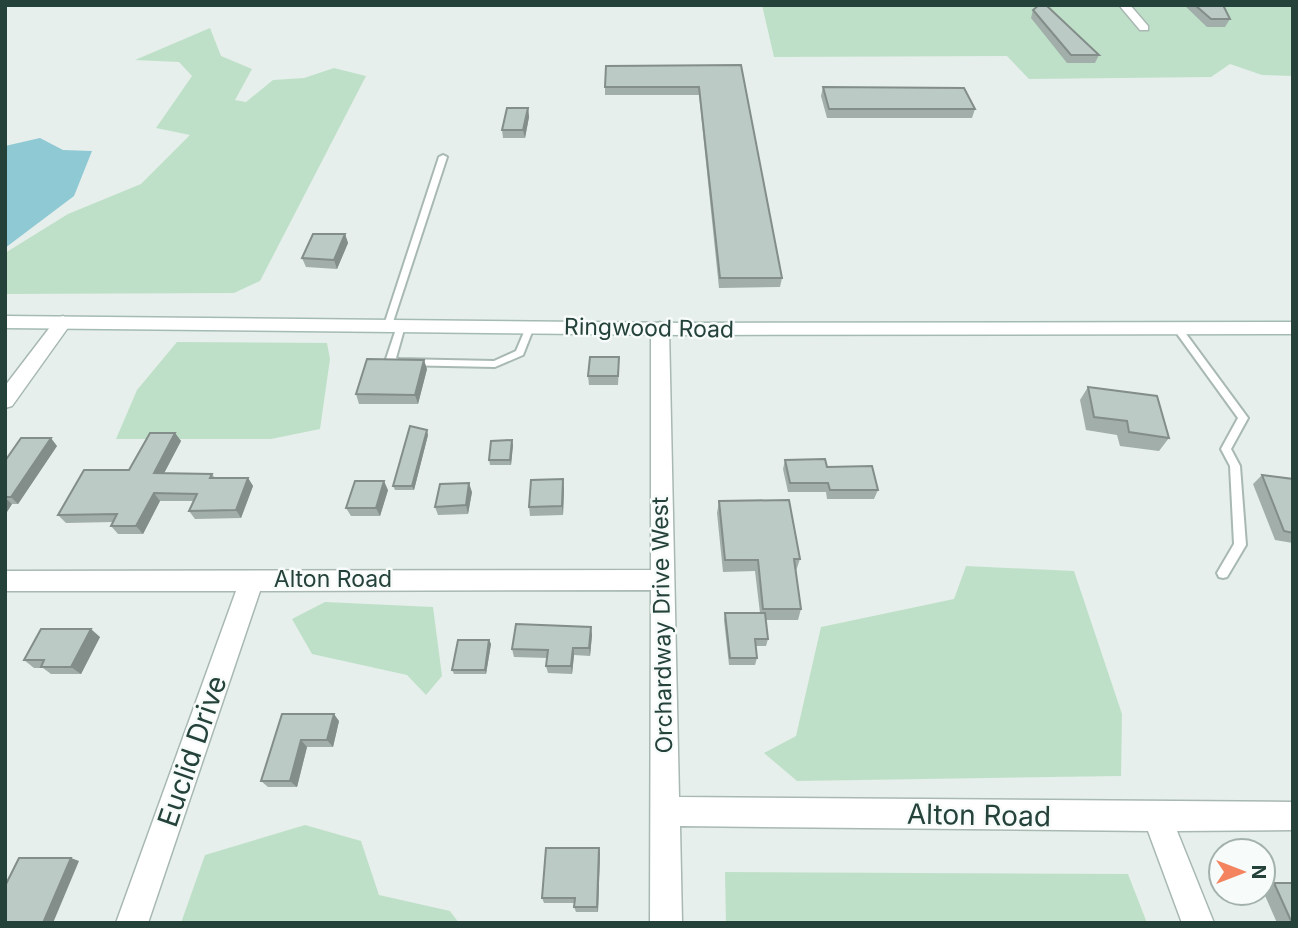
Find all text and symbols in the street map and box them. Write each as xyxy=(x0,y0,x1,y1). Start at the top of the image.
street label: Ringwood Road xyxy=(564,313,734,343)
street label: Orchardway Drive West xyxy=(646,496,678,754)
street label: Alton Road xyxy=(274,565,392,593)
street label: Euclid Drive xyxy=(150,671,234,831)
street label: Alton Road xyxy=(907,797,1051,833)
north arrow xyxy=(1207,837,1277,907)
text: N xyxy=(1247,865,1270,879)

